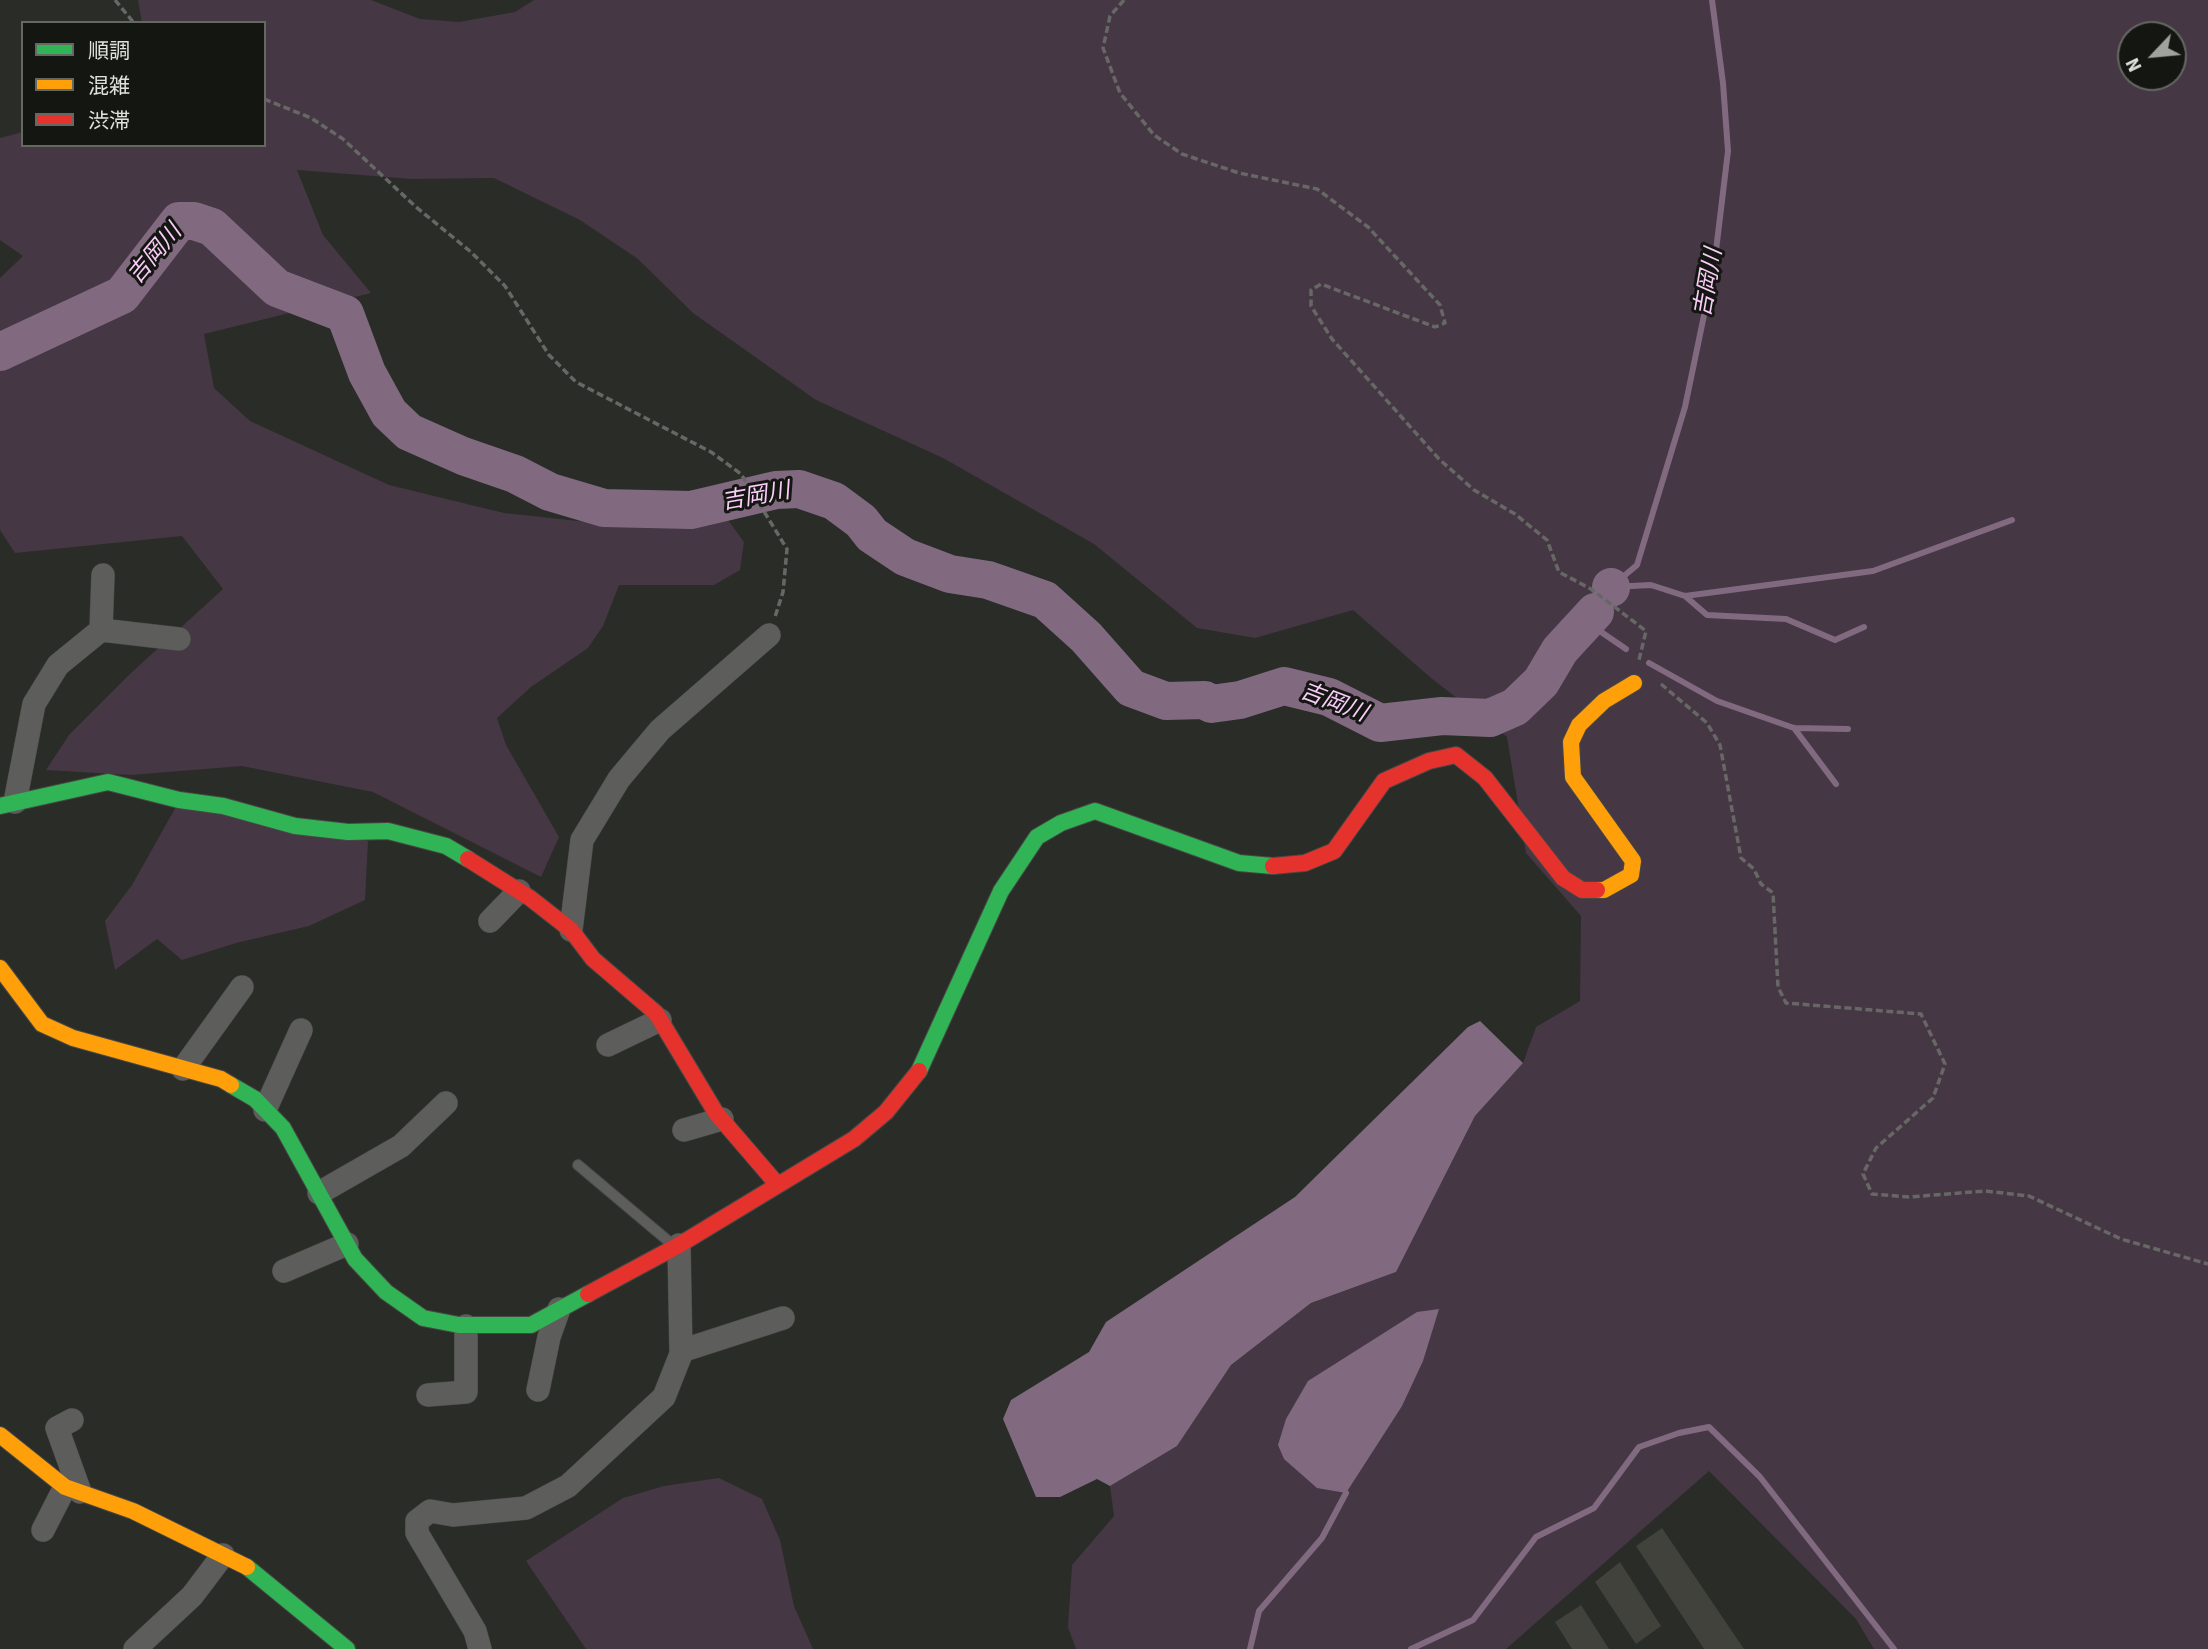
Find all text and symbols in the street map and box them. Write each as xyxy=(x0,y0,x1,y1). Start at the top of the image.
legend xyxy=(21,21,266,147)
north arrow xyxy=(2117,21,2187,91)
text: 順調 xyxy=(88,36,130,66)
text: N xyxy=(2120,53,2149,76)
text: 混雑 xyxy=(88,71,130,101)
text: 渋滞 xyxy=(88,106,130,136)
water label: 吉岡川 xyxy=(123,220,189,290)
water label: 吉岡川 xyxy=(1690,247,1730,319)
water label: 吉岡川 xyxy=(720,478,792,518)
water label: 吉岡川 xyxy=(1296,679,1370,729)

